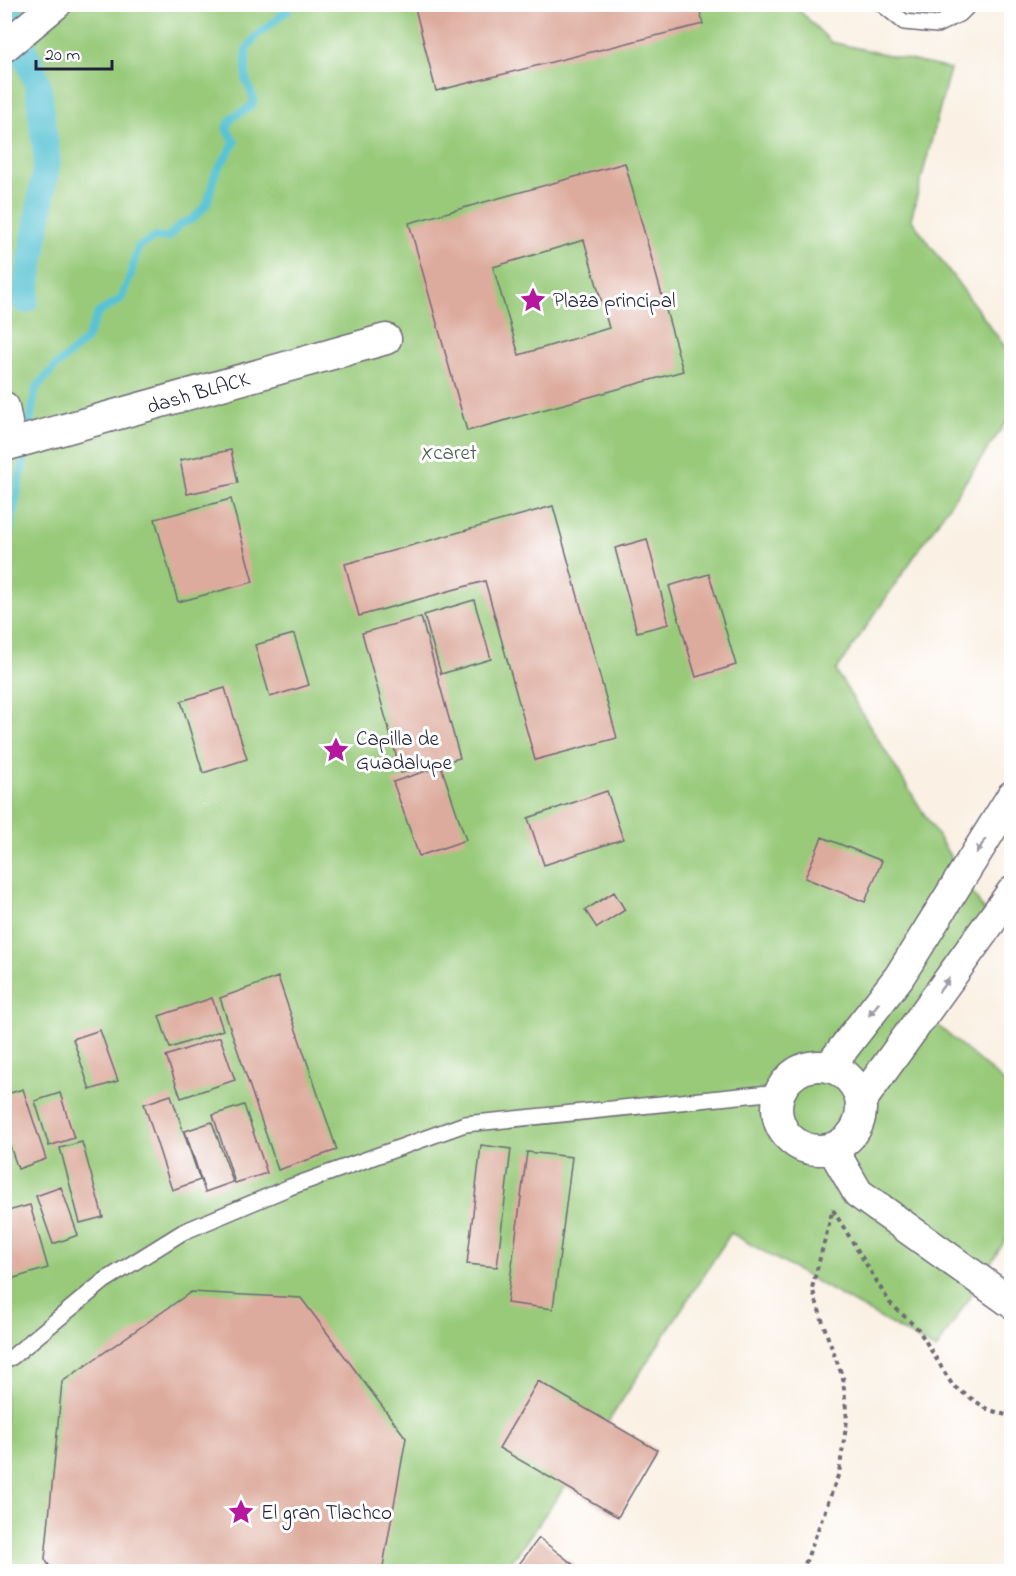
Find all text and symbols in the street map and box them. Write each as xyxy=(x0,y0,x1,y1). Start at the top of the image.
scale bar xyxy=(36,33,112,71)
text: 20 m xyxy=(45,43,80,69)
place icon: Plaza principal xyxy=(518,285,548,315)
place label: Plaza principal xyxy=(553,287,676,317)
street label: dash BLACK xyxy=(144,365,254,423)
park label: Xcaret xyxy=(421,439,477,469)
place label: Capilla de Guadalupe xyxy=(356,725,452,779)
place icon: Capilla de Guadalupe xyxy=(321,735,351,765)
one-way arrow xyxy=(975,838,986,854)
one-way arrow xyxy=(938,978,950,994)
one-way arrow xyxy=(868,1001,881,1017)
place icon: El gran Tlachco xyxy=(226,1497,256,1527)
place label: El gran Tlachco xyxy=(261,1499,392,1531)

